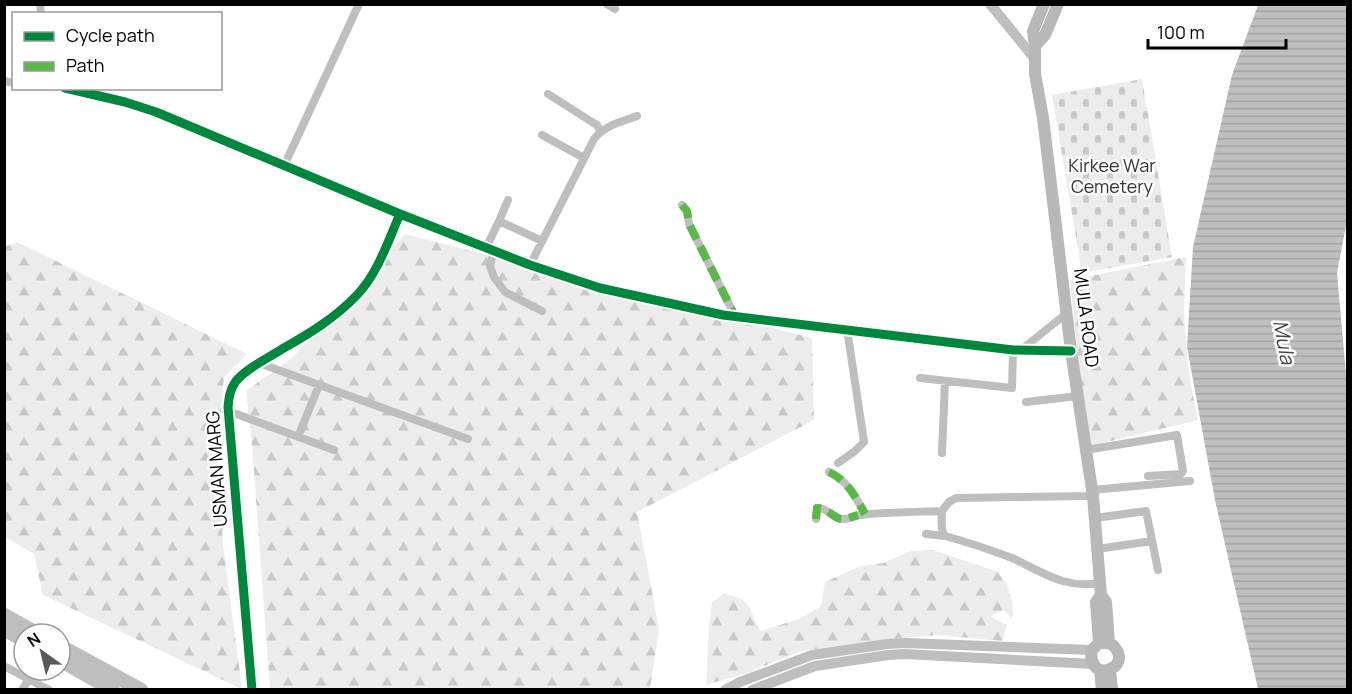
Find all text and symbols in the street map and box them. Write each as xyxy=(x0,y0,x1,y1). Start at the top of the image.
legend xyxy=(12,12,222,90)
scale bar xyxy=(1148,12,1286,50)
text: 100 m xyxy=(1157,20,1205,44)
text: Cycle path xyxy=(66,23,155,47)
text: Path xyxy=(66,53,104,77)
park label: Kirkee War Cemetery xyxy=(1068,153,1156,198)
street label: MULA ROAD xyxy=(1069,267,1105,369)
water label: Mula xyxy=(1267,317,1302,367)
street label: USMAN MARG xyxy=(200,410,232,528)
north arrow xyxy=(12,622,72,682)
text: N xyxy=(23,627,45,652)

